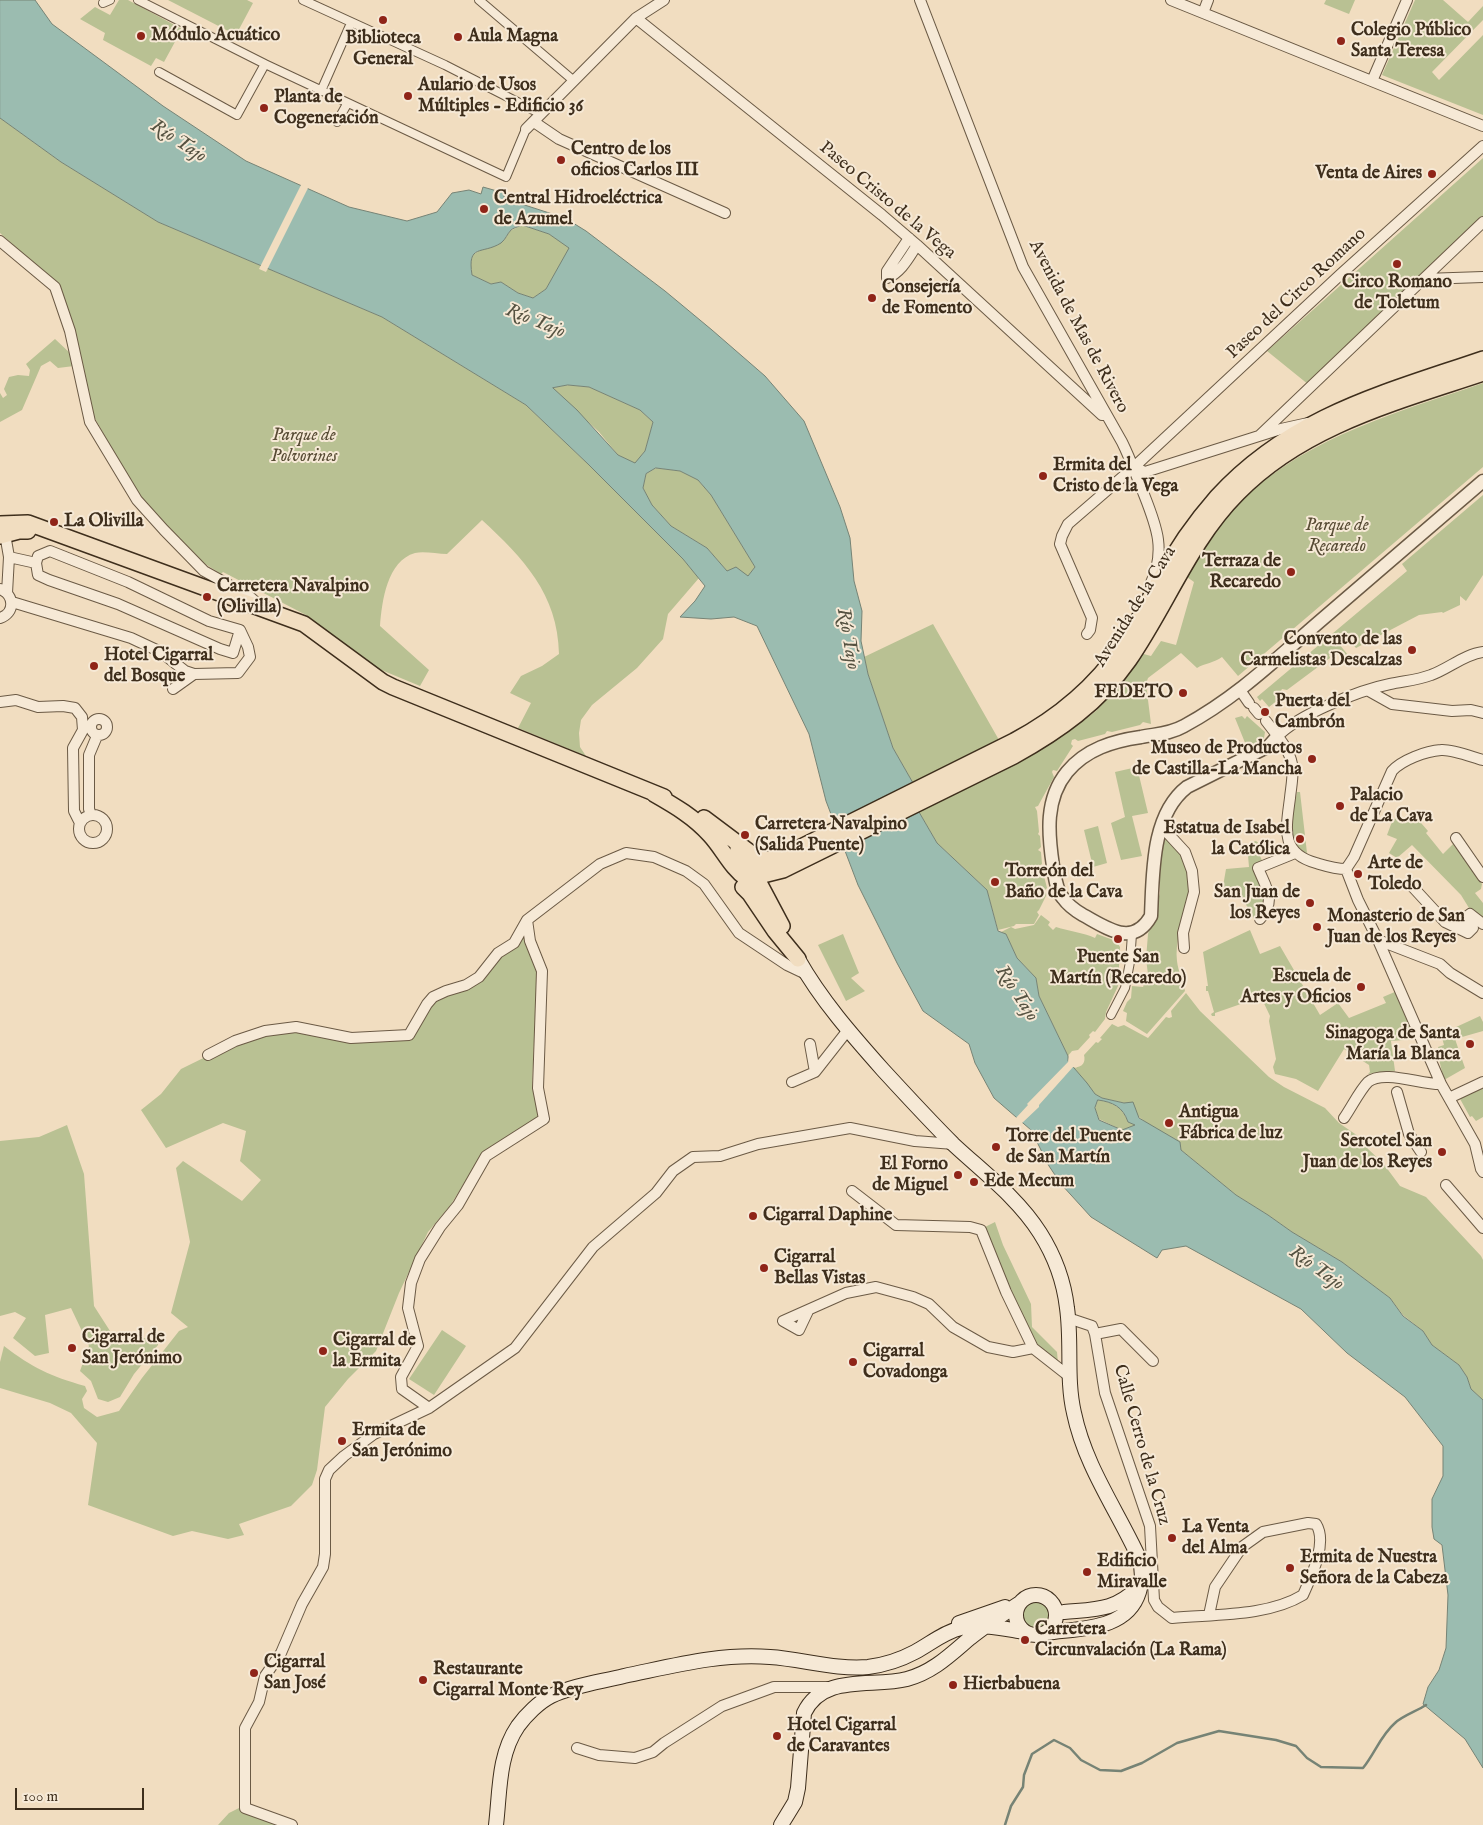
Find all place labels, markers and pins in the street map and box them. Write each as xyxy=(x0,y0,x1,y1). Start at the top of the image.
marker: Biblioteca General xyxy=(377,14,389,26)
place label: Colegio Público Santa Teresa xyxy=(1351,20,1471,62)
place label: Módulo Acuático xyxy=(151,25,280,47)
place label: Aula Magna xyxy=(468,26,558,48)
place label: Biblioteca General xyxy=(345,28,421,70)
marker: Módulo Acuático xyxy=(135,30,147,42)
marker: Aula Magna xyxy=(452,31,464,43)
marker: Colegio Público Santa Teresa xyxy=(1335,35,1347,47)
place label: Aulario de Usos Múltiples - Edificio 36 xyxy=(418,75,583,118)
place label: Planta de Cogeneración xyxy=(274,87,379,130)
marker: Aulario de Usos Múltiples - Edificio 36 xyxy=(402,90,414,102)
marker: Planta de Cogeneración xyxy=(258,102,270,114)
place label: Centro de los oficios Carlos III xyxy=(571,139,699,182)
marker: Centro de los oficios Carlos III xyxy=(555,154,567,166)
place label: Venta de Aires xyxy=(1315,163,1422,185)
marker: Venta de Aires xyxy=(1426,168,1438,180)
place label: Central Hidroeléctrica de Azumel xyxy=(494,188,662,230)
marker: Central Hidroeléctrica de Azumel xyxy=(478,203,490,215)
marker: Circo Romano de Toletum xyxy=(1391,258,1403,270)
place label: Circo Romano de Toletum xyxy=(1342,272,1452,314)
place label: Consejería de Fomento xyxy=(882,277,972,320)
marker: Consejería de Fomento xyxy=(866,292,878,304)
place label: Ermita del Cristo de la Vega xyxy=(1053,455,1178,498)
marker: Ermita del Cristo de la Vega xyxy=(1037,470,1049,482)
place label: La Olivilla xyxy=(64,511,144,533)
marker: La Olivilla xyxy=(48,516,60,528)
place label: Terraza de Recaredo xyxy=(1202,551,1281,594)
marker: Terraza de Recaredo xyxy=(1285,566,1297,578)
place label: Carretera Navalpino (Olivilla) xyxy=(217,576,369,618)
marker: Carretera Navalpino (Olivilla) xyxy=(201,591,213,603)
place label: Convento de las Carmelistas Descalzas xyxy=(1240,629,1402,672)
marker: Convento de las Carmelistas Descalzas xyxy=(1406,644,1418,656)
place label: Hotel Cigarral del Bosque xyxy=(104,645,213,688)
marker: Hotel Cigarral del Bosque xyxy=(88,660,100,672)
place label: FEDETO xyxy=(1094,682,1173,704)
marker: FEDETO xyxy=(1177,687,1189,699)
place label: Puerta del Cambrón xyxy=(1275,691,1350,734)
marker: Puerta del Cambrón xyxy=(1259,706,1271,718)
place label: Museo de Productos de Castilla-La Mancha xyxy=(1132,738,1302,781)
marker: Museo de Productos de Castilla-La Mancha xyxy=(1306,753,1318,765)
place label: Palacio de La Cava xyxy=(1350,785,1432,828)
marker: Palacio de La Cava xyxy=(1334,800,1346,812)
place label: Carretera Navalpino (Salida Puente) xyxy=(755,814,907,856)
place label: Estatua de Isabel la Católica xyxy=(1164,818,1290,861)
marker: Carretera Navalpino (Salida Puente) xyxy=(739,829,751,841)
marker: Estatua de Isabel la Católica xyxy=(1294,833,1306,845)
place label: Arte de Toledo xyxy=(1368,853,1423,896)
place label: Torreón del Baño de la Cava xyxy=(1005,861,1122,904)
marker: Arte de Toledo xyxy=(1352,868,1364,880)
marker: Torreón del Baño de la Cava xyxy=(989,876,1001,888)
place label: San Juan de los Reyes xyxy=(1214,882,1300,924)
marker: San Juan de los Reyes xyxy=(1304,897,1316,909)
place label: Monasterio de San Juan de los Reyes xyxy=(1327,906,1465,949)
marker: Monasterio de San Juan de los Reyes xyxy=(1311,921,1323,933)
marker: Puente San Martín (Recaredo) xyxy=(1112,933,1124,945)
place label: Puente San Martín (Recaredo) xyxy=(1050,947,1186,990)
place label: Escuela de Artes y Oficios xyxy=(1241,966,1351,1009)
marker: Escuela de Artes y Oficios xyxy=(1355,981,1367,993)
place label: Sinagoga de Santa María la Blanca xyxy=(1325,1023,1460,1066)
marker: Sinagoga de Santa María la Blanca xyxy=(1464,1038,1476,1050)
place label: Antigua Fábrica de luz xyxy=(1179,1102,1283,1144)
marker: Antigua Fábrica de luz xyxy=(1163,1117,1175,1129)
place label: Torre del Puente de San Martín xyxy=(1006,1126,1131,1168)
place label: Sercotel San Juan de los Reyes xyxy=(1303,1131,1432,1174)
marker: Torre del Puente de San Martín xyxy=(990,1141,1002,1153)
marker: Sercotel San Juan de los Reyes xyxy=(1436,1146,1448,1158)
place label: El Forno de Miguel xyxy=(872,1154,948,1196)
marker: El Forno de Miguel xyxy=(952,1169,964,1181)
place label: Ede Mecum xyxy=(984,1171,1074,1193)
marker: Ede Mecum xyxy=(968,1176,980,1188)
place label: Cigarral Daphine xyxy=(763,1205,892,1227)
marker: Cigarral Daphine xyxy=(747,1210,759,1222)
place label: Cigarral Bellas Vistas xyxy=(774,1247,865,1290)
marker: Cigarral Bellas Vistas xyxy=(758,1262,770,1274)
place label: Cigarral de San Jerónimo xyxy=(82,1327,182,1370)
place label: Cigarral de la Ermita xyxy=(333,1330,416,1372)
place label: Cigarral Covadonga xyxy=(863,1341,947,1384)
marker: Cigarral de San Jerónimo xyxy=(66,1342,78,1354)
marker: Cigarral de la Ermita xyxy=(317,1345,329,1357)
marker: Cigarral Covadonga xyxy=(847,1356,859,1368)
place label: Ermita de San Jerónimo xyxy=(352,1420,452,1462)
marker: Ermita de San Jerónimo xyxy=(336,1435,348,1447)
place label: La Venta del Alma xyxy=(1182,1517,1249,1560)
marker: La Venta del Alma xyxy=(1166,1532,1178,1544)
place label: Ermita de Nuestra Señora de la Cabeza xyxy=(1300,1547,1448,1590)
place label: Edificio Miravalle xyxy=(1097,1551,1167,1594)
marker: Ermita de Nuestra Señora de la Cabeza xyxy=(1284,1562,1296,1574)
marker: Edificio Miravalle xyxy=(1081,1566,1093,1578)
place label: Carretera Circunvalación (La Rama) xyxy=(1035,1619,1226,1662)
marker: Carretera Circunvalación (La Rama) xyxy=(1019,1634,1031,1646)
place label: Cigarral San José xyxy=(264,1652,326,1695)
place label: Restaurante Cigarral Monte Rey xyxy=(433,1659,583,1702)
marker: Cigarral San José xyxy=(248,1667,260,1679)
marker: Restaurante Cigarral Monte Rey xyxy=(417,1674,429,1686)
place label: Hierbabuena xyxy=(963,1674,1060,1696)
marker: Hierbabuena xyxy=(947,1679,959,1691)
place label: Hotel Cigarral de Caravantes xyxy=(787,1715,896,1758)
marker: Hotel Cigarral de Caravantes xyxy=(771,1730,783,1742)

